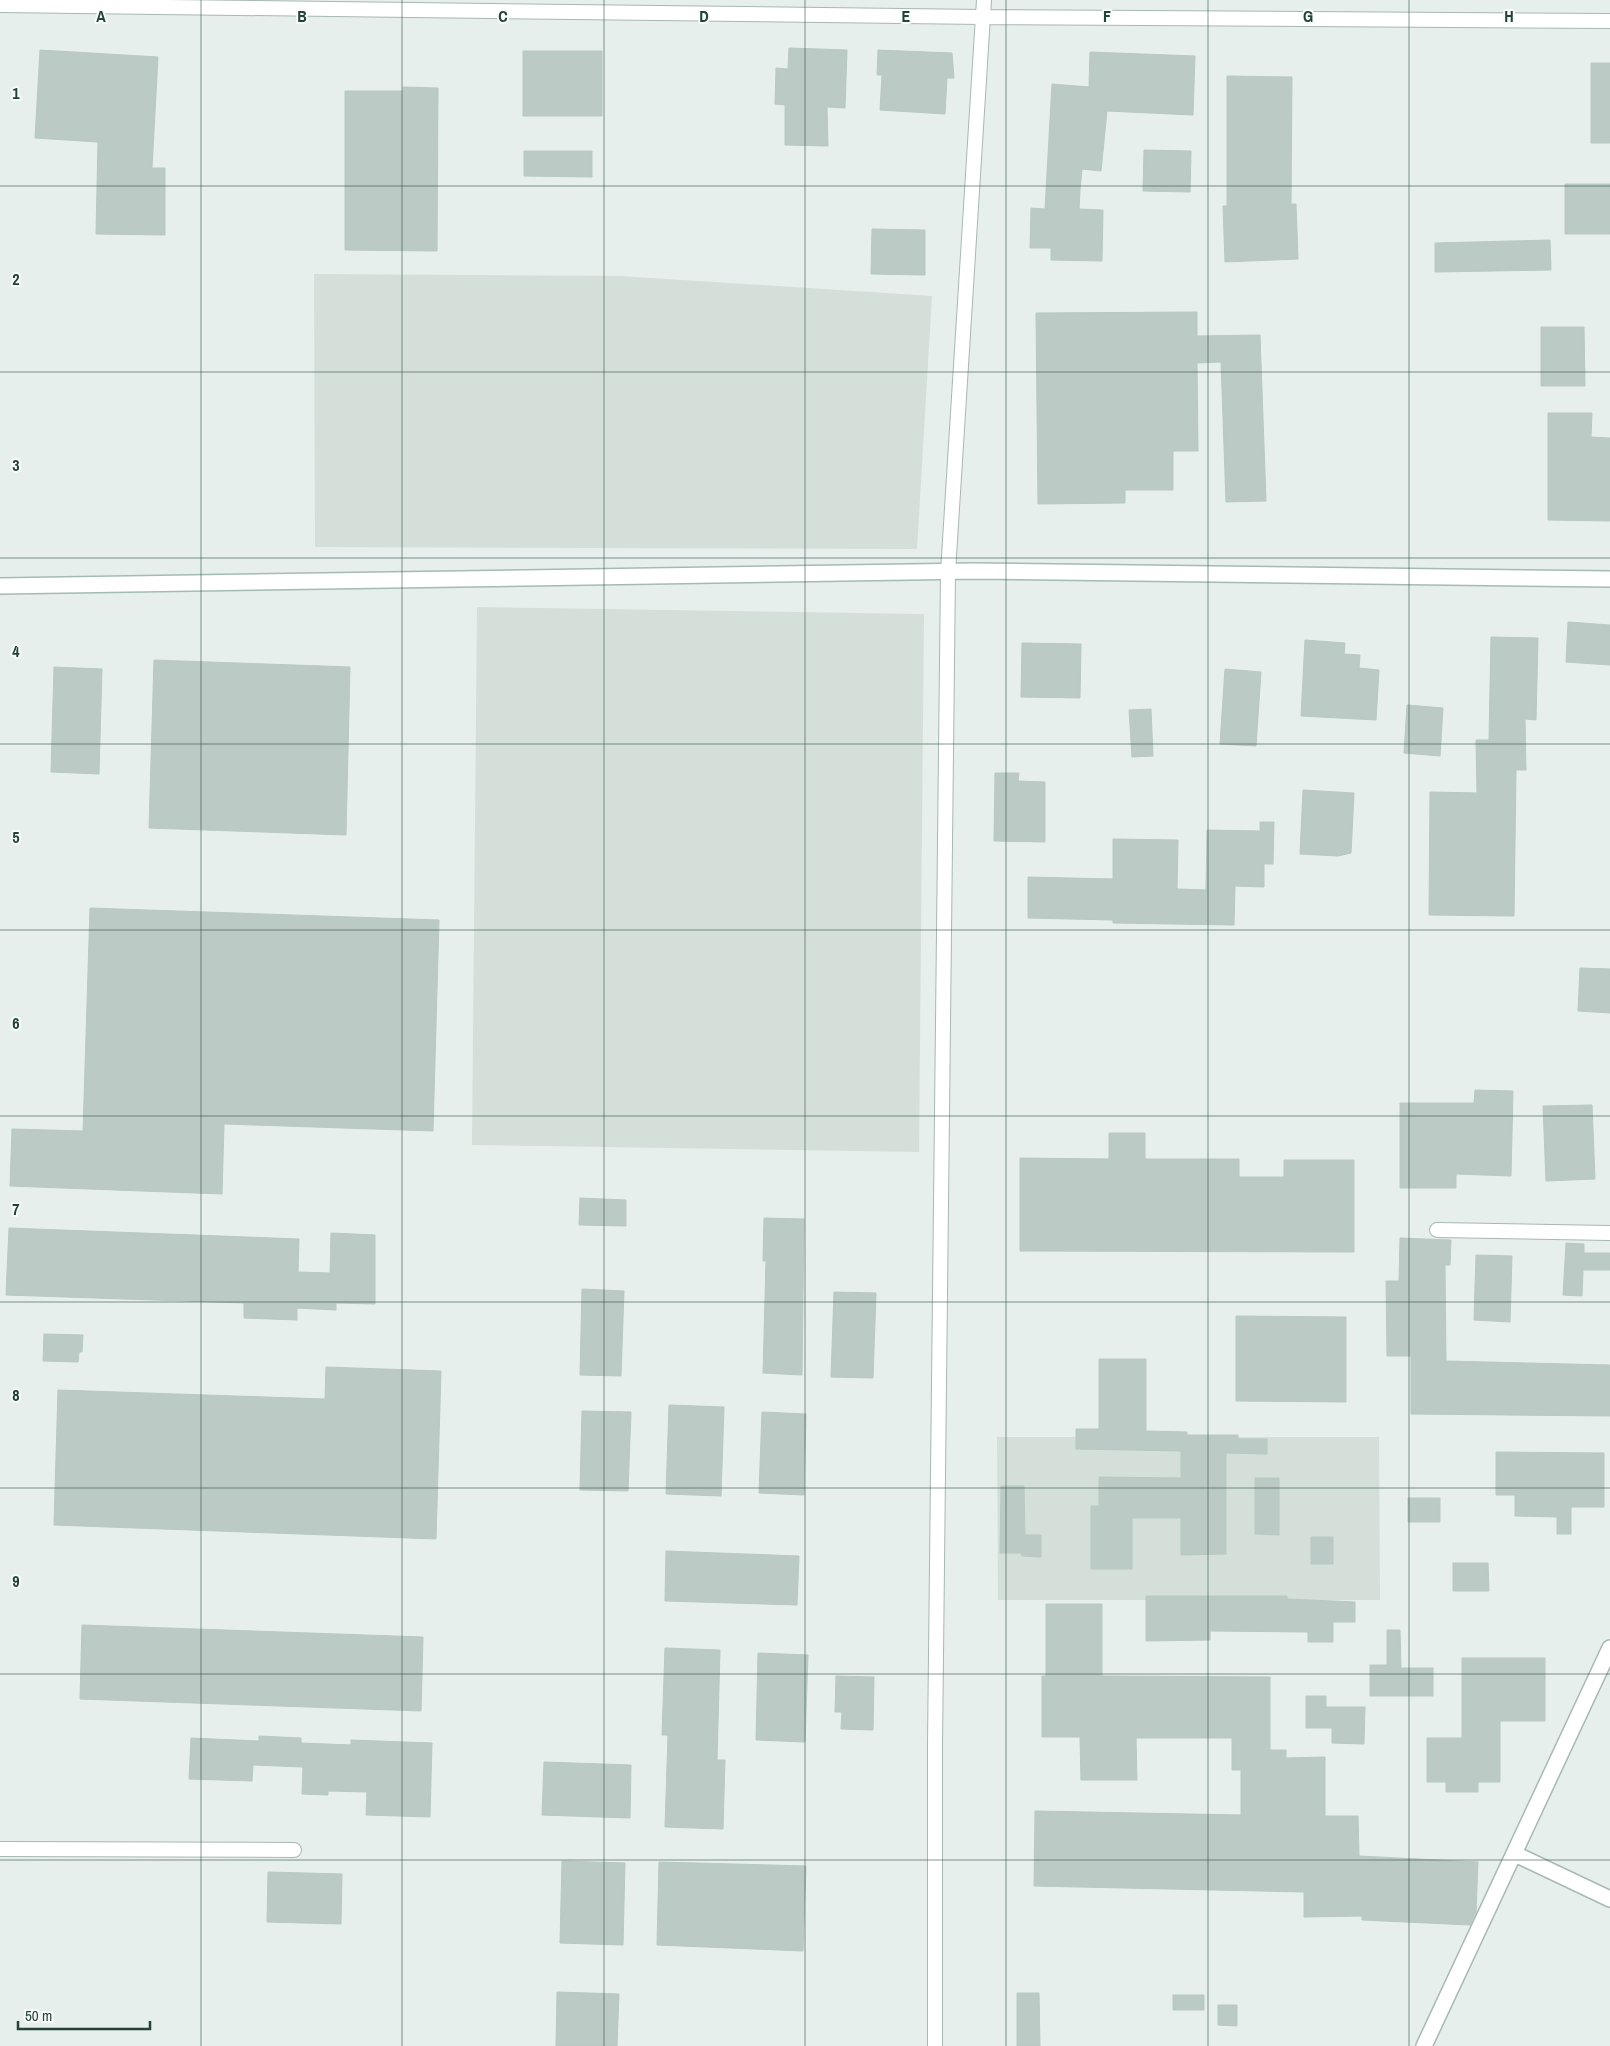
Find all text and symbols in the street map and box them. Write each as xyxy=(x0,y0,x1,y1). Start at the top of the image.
text: A xyxy=(96,5,106,27)
text: B xyxy=(297,5,307,27)
text: C xyxy=(498,5,508,27)
text: D xyxy=(699,5,709,27)
text: E xyxy=(902,5,911,27)
text: F xyxy=(1103,5,1111,27)
text: G xyxy=(1303,5,1313,27)
text: H xyxy=(1504,5,1514,27)
text: 1 xyxy=(12,82,20,104)
text: 2 xyxy=(12,268,20,290)
text: 3 xyxy=(12,454,20,476)
text: 4 xyxy=(12,640,20,662)
text: 5 xyxy=(12,826,20,848)
text: 6 xyxy=(12,1012,20,1034)
text: 7 xyxy=(12,1198,20,1220)
text: 8 xyxy=(12,1384,20,1406)
text: 9 xyxy=(12,1570,20,1592)
scale bar xyxy=(18,1998,150,2030)
text: 50 m xyxy=(25,2005,52,2026)

